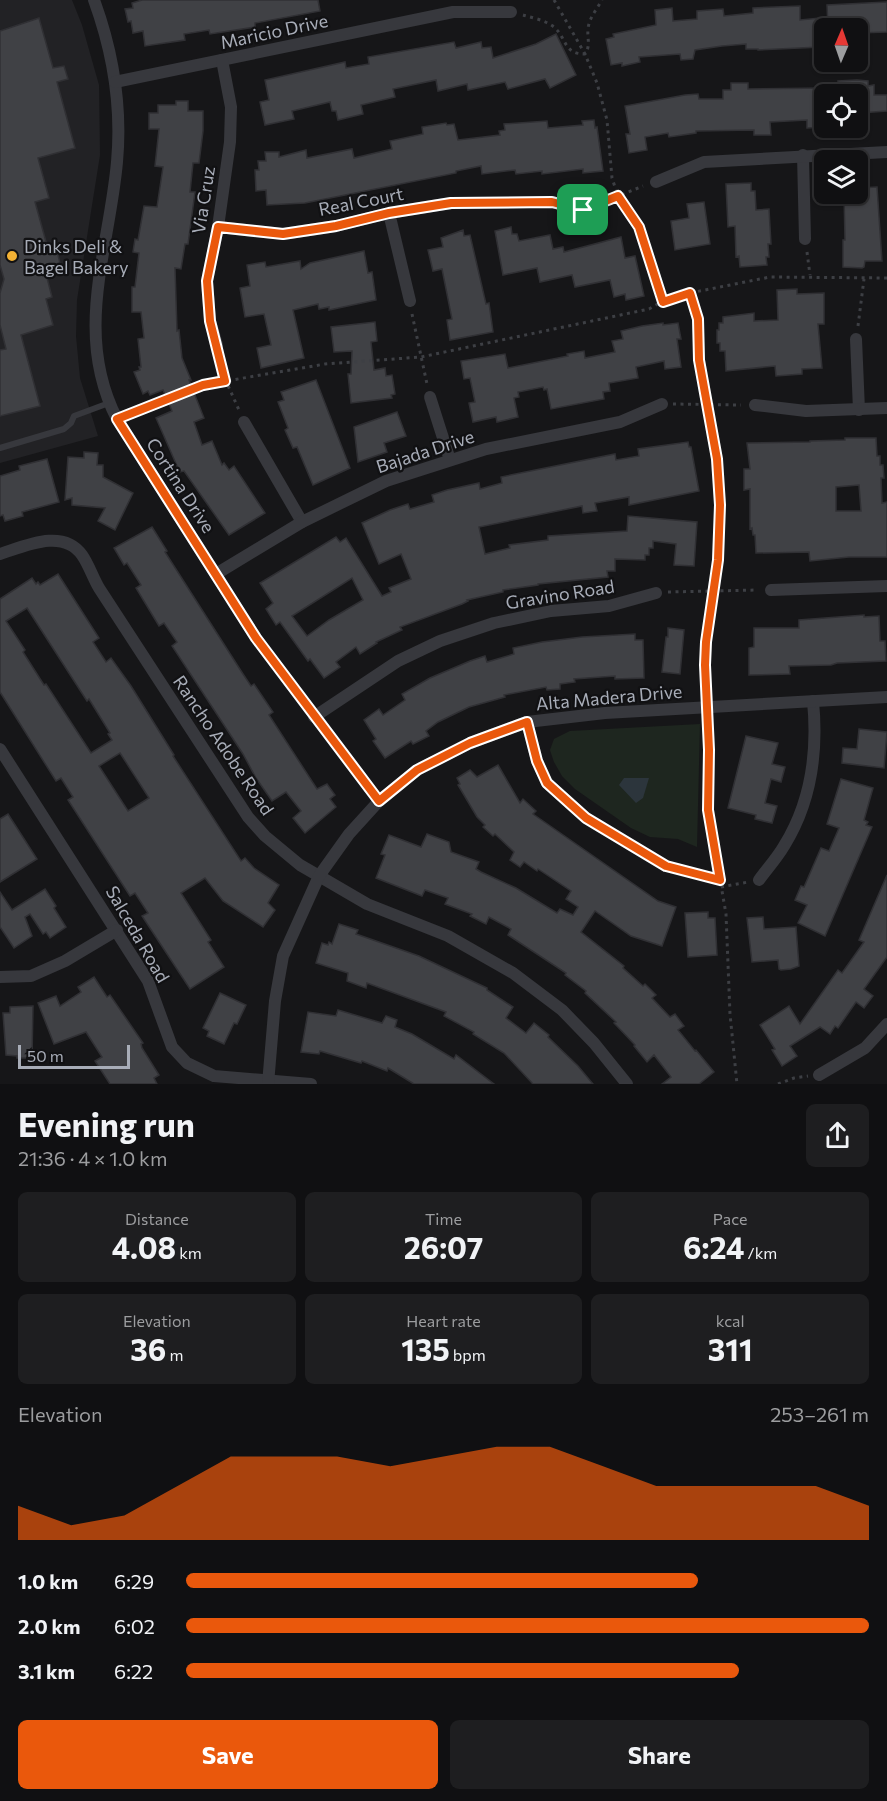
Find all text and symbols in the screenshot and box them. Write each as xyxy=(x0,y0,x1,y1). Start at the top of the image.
street label: Maricio Drive xyxy=(218,9,330,53)
north arrow xyxy=(814,18,868,72)
map controls xyxy=(814,18,868,204)
button: locate xyxy=(814,84,868,138)
button: layers xyxy=(814,150,868,204)
street label: Via Cruz xyxy=(187,164,219,235)
street label: Real Court xyxy=(317,182,405,220)
pin xyxy=(557,184,608,235)
icon: arrive xyxy=(566,193,599,226)
place label: Dinks Deli & Bagel Bakery xyxy=(24,235,129,278)
marker: Dinks Deli & Bagel Bakery xyxy=(5,249,19,263)
street label: Bajada Drive xyxy=(373,425,477,477)
street label: Cortina Drive xyxy=(142,433,220,537)
street label: Gravino Road xyxy=(504,575,616,613)
street label: Rancho Adobe Road xyxy=(169,671,279,819)
street label: Alta Madera Drive xyxy=(535,680,683,714)
street label: Salceda Road xyxy=(101,882,175,986)
scale bar xyxy=(18,1042,130,1070)
text: 50 m xyxy=(27,1046,64,1065)
text: Evening run xyxy=(18,1103,195,1144)
button: share xyxy=(806,1104,869,1167)
text: 21:36 · 4 × 1.0 km xyxy=(18,1146,167,1170)
text: Distance xyxy=(125,1209,189,1228)
text: Time xyxy=(425,1209,462,1228)
text: Pace xyxy=(713,1209,748,1228)
text: 4.08 xyxy=(112,1228,176,1265)
text: 26:07 xyxy=(404,1228,483,1265)
text: 6:24 xyxy=(683,1228,745,1265)
text: km xyxy=(176,1243,202,1262)
text: /km xyxy=(745,1243,777,1262)
text: Elevation xyxy=(123,1311,191,1330)
text: Heart rate xyxy=(406,1311,481,1330)
text: kcal xyxy=(716,1311,744,1330)
text: 36 xyxy=(130,1330,166,1367)
text: 135 xyxy=(401,1330,450,1367)
text: 311 xyxy=(708,1330,752,1367)
text: m xyxy=(166,1345,183,1364)
text: bpm xyxy=(450,1345,486,1364)
text: Elevation xyxy=(18,1402,103,1426)
text: 253–261 m xyxy=(770,1402,869,1426)
text: 1.0 km xyxy=(18,1569,78,1593)
text: 6:29 xyxy=(114,1569,154,1593)
text: 2.0 km xyxy=(18,1614,80,1638)
text: 6:02 xyxy=(114,1614,155,1638)
text: 3.1 km xyxy=(18,1659,75,1683)
text: 6:22 xyxy=(114,1659,153,1683)
button: Save xyxy=(18,1720,438,1789)
button: Share xyxy=(450,1720,869,1789)

